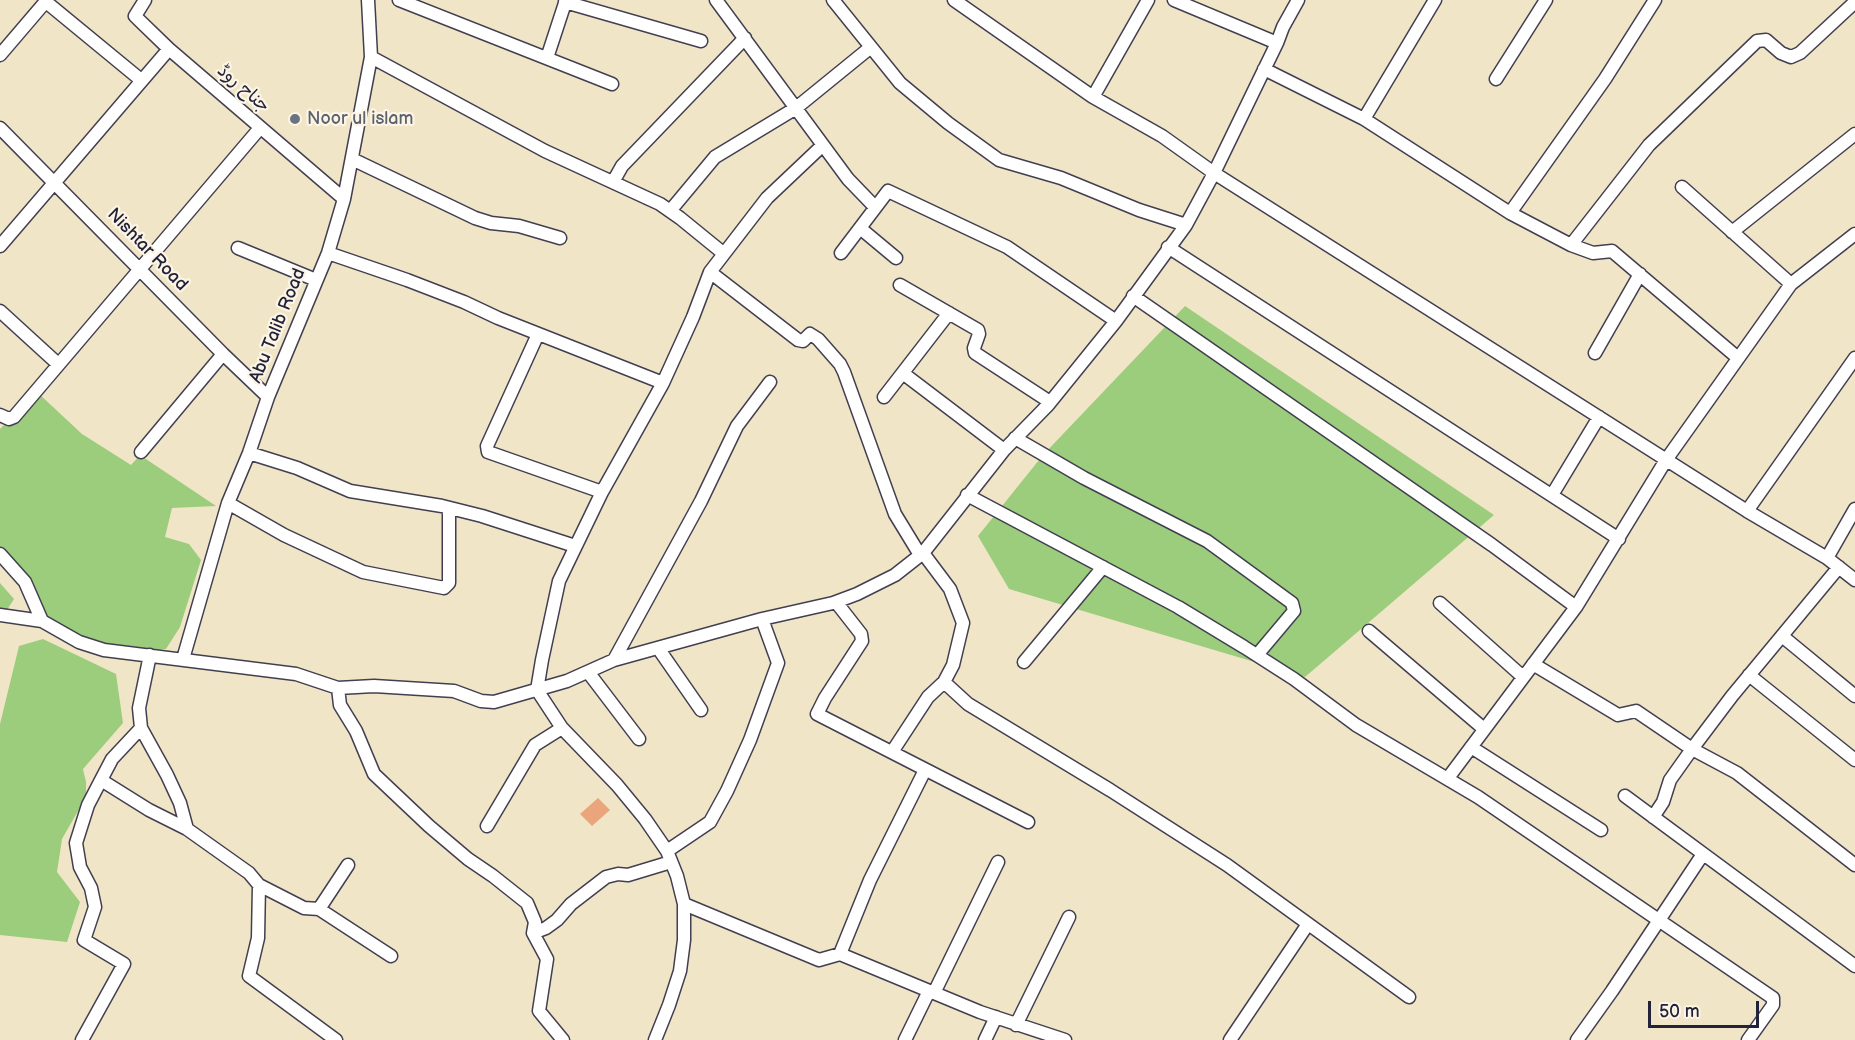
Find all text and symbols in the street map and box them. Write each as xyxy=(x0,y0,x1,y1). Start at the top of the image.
street label: جناح روڈ xyxy=(212,60,274,118)
place label: Noor ul islam xyxy=(307,108,413,130)
marker: Noor ul islam xyxy=(288,112,302,126)
street label: Nishtar Road xyxy=(102,204,192,296)
street label: Abu Talib Road xyxy=(245,266,311,386)
scale bar xyxy=(1651,989,1762,1027)
text: 50 m xyxy=(1659,1001,1700,1022)

